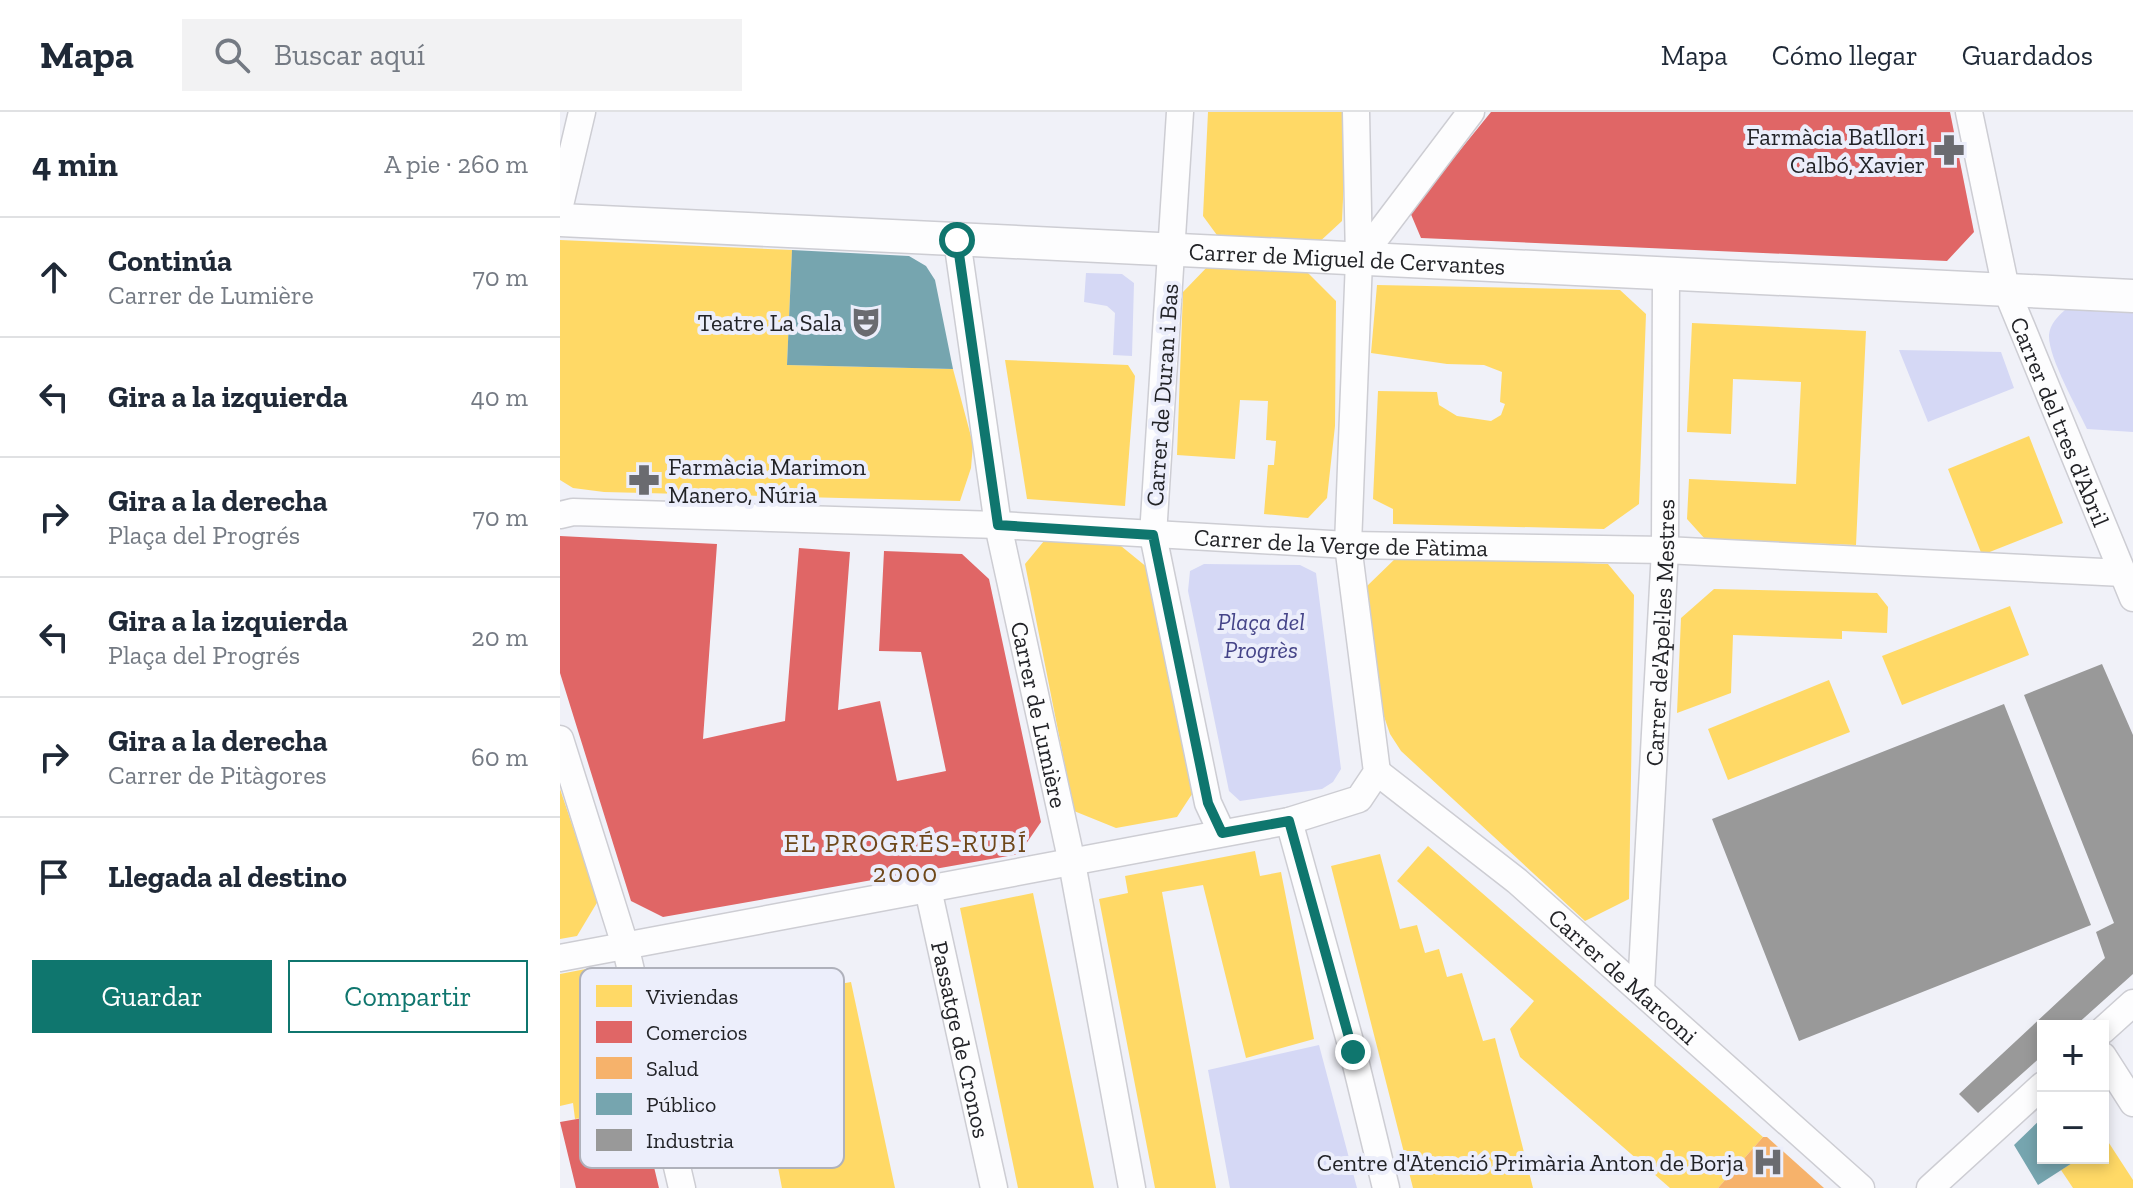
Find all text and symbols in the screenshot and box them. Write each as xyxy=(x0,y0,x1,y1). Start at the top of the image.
search box xyxy=(182,19,742,91)
text: Mapa xyxy=(40,32,134,78)
icon: search xyxy=(210,33,254,77)
text: Buscar aquí xyxy=(274,37,425,73)
text: Mapa xyxy=(1661,39,1728,72)
text: Cómo llegar xyxy=(1772,39,1918,72)
text: Guardados xyxy=(1962,39,2093,72)
place label: Farmàcia Batllori Calbó, Xavier xyxy=(1746,122,1925,179)
pharmacy icon: Farmàcia Batllori Calbó, Xavier xyxy=(1932,133,1966,167)
text: 4 min xyxy=(32,144,118,185)
text: A pie · 260 m xyxy=(384,148,528,180)
route start xyxy=(939,222,975,258)
street label: Carrer de Miguel de Cervantes xyxy=(1188,236,1506,280)
text: Continúa xyxy=(108,243,232,279)
icon: ahead xyxy=(32,255,76,299)
text: 70 m xyxy=(472,261,528,293)
text: Carrer de Lumière xyxy=(108,279,314,311)
street label: Carrer de Duran i Bas xyxy=(1140,282,1184,508)
theatre icon: Teatre La Sala xyxy=(849,305,883,339)
place label: Teatre La Sala xyxy=(698,308,842,337)
street label: Carrer del tres d'Abril xyxy=(2004,312,2116,530)
icon: left xyxy=(32,375,76,419)
text: Gira a la izquierda xyxy=(108,379,348,415)
text: 40 m xyxy=(471,381,528,413)
place label: Farmàcia Marimon Manero, Núria xyxy=(668,452,866,509)
pharmacy icon: Farmàcia Marimon Manero, Núria xyxy=(627,463,661,497)
text: Gira a la derecha xyxy=(108,483,328,519)
icon: right xyxy=(32,495,76,539)
street label: Carrer de'Apel·les Mestres xyxy=(1639,499,1680,767)
text: 70 m xyxy=(472,501,528,533)
text: Plaça del Progrés xyxy=(108,519,300,551)
street label: Carrer de la Verge de Fàtima xyxy=(1193,522,1489,562)
text: Gira a la izquierda xyxy=(108,603,348,639)
park label: Plaça del Progrès xyxy=(1217,607,1305,664)
icon: left xyxy=(32,615,76,659)
street label: Carrer de Lumière xyxy=(1005,619,1074,811)
text: 20 m xyxy=(471,621,528,653)
text: Plaça del Progrés xyxy=(108,639,300,671)
text: Gira a la derecha xyxy=(108,723,328,759)
icon: right xyxy=(32,735,76,779)
text: 60 m xyxy=(471,741,528,773)
text: Carrer de Pitàgores xyxy=(108,759,327,791)
district label: EL PROGRÉS-RUBÍ 2000 xyxy=(784,827,1028,889)
icon: arrive xyxy=(32,855,76,899)
text: Llegada al destino xyxy=(108,859,347,895)
street label: Carrer de Marconi xyxy=(1543,902,1704,1050)
street label: Passatge de Cronos xyxy=(925,938,997,1141)
button: Guardar xyxy=(32,960,272,1033)
button: Compartir xyxy=(288,960,528,1033)
legend xyxy=(580,968,844,1168)
text: Viviendas xyxy=(645,983,738,1010)
text: Comercios xyxy=(646,1019,747,1046)
map controls xyxy=(2037,1020,2109,1164)
button: + xyxy=(2037,1020,2109,1092)
route end xyxy=(1335,1034,1371,1070)
text: Salud xyxy=(646,1055,699,1082)
text: Público xyxy=(646,1091,716,1118)
button: − xyxy=(2037,1092,2109,1164)
text: Industria xyxy=(646,1127,734,1154)
hospital icon: Centre d'Atenció Primària Anton de Borja xyxy=(1751,1145,1785,1179)
place label: Centre d'Atenció Primària Anton de Borja xyxy=(1317,1148,1744,1177)

